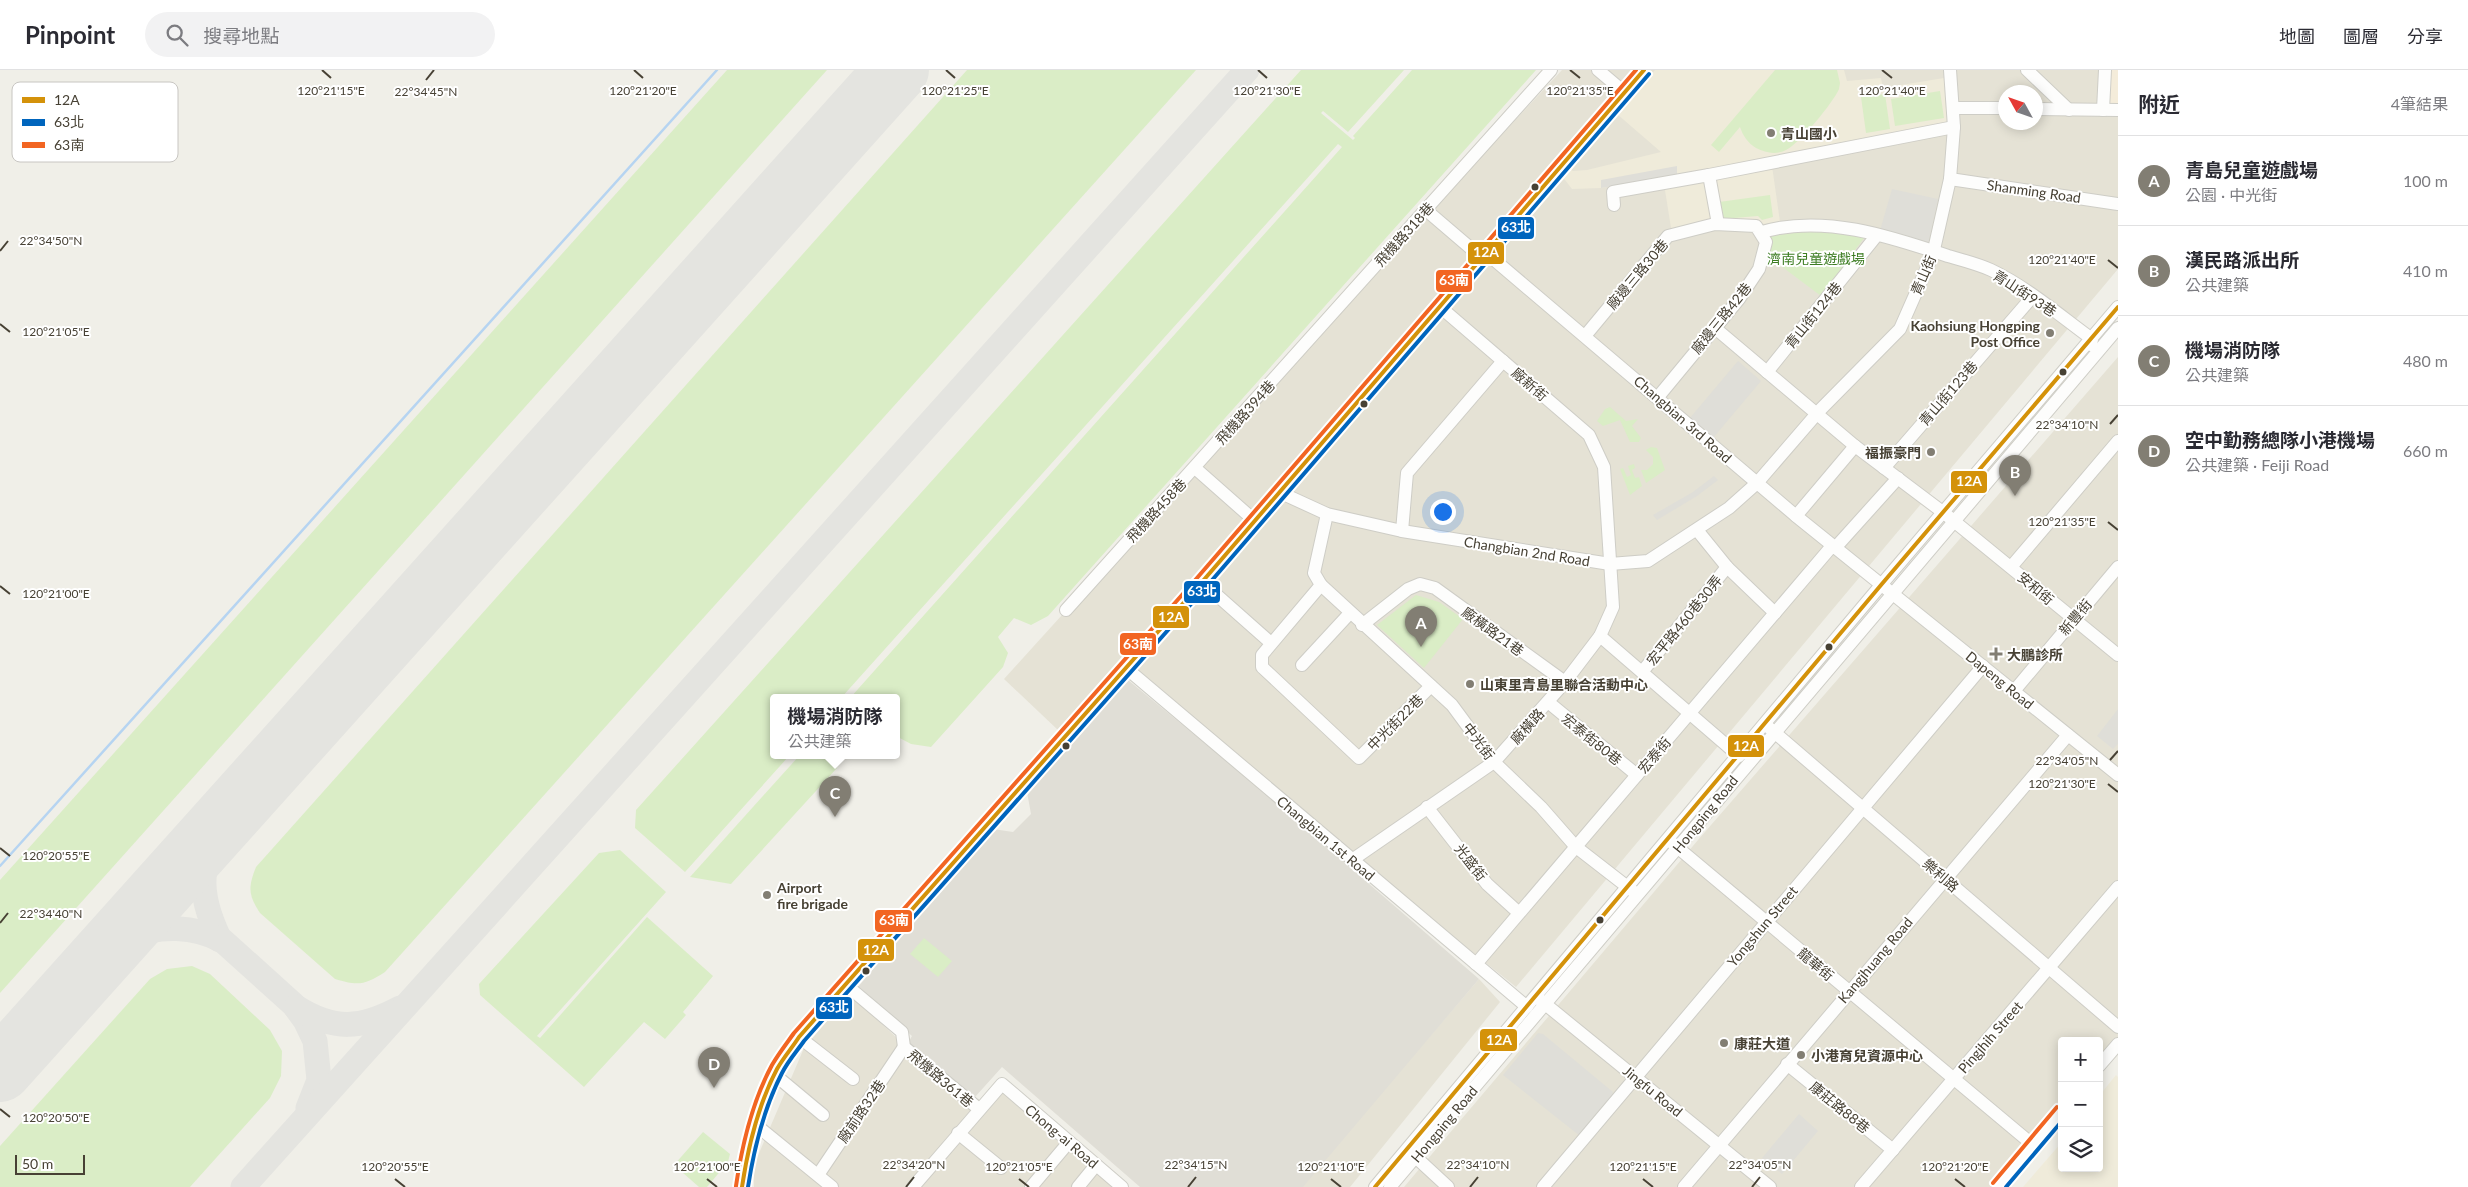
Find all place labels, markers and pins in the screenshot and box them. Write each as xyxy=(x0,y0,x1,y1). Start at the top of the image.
place label: 青山國小 xyxy=(1781,125,1837,142)
marker: 青山國小 xyxy=(1765,127,1777,139)
unlabelled marker xyxy=(1530,182,1540,192)
place label: Kaohsiung Hongping Post Office xyxy=(1910,317,2041,350)
marker: Kaohsiung Hongping Post Office xyxy=(2044,327,2056,339)
unlabelled marker xyxy=(2058,367,2068,377)
unlabelled marker xyxy=(1359,399,1369,409)
place label: 福振豪門 xyxy=(1865,444,1921,461)
marker: 福振豪門 xyxy=(1925,446,1937,458)
pin: B xyxy=(1999,455,2031,496)
pin: A xyxy=(1405,606,1437,647)
unlabelled marker xyxy=(1824,642,1834,652)
place label: 大鵬診所 xyxy=(2007,646,2063,663)
marker: 大鵬診所 xyxy=(1989,647,2003,661)
place label: 山東里青島里聯合活動中心 xyxy=(1480,676,1648,693)
marker: 山東里青島里聯合活動中心 xyxy=(1464,678,1476,690)
unlabelled marker xyxy=(1061,741,1071,751)
pin: C xyxy=(819,776,851,817)
place label: Airport fire brigade xyxy=(776,879,848,912)
marker: Airport fire brigade xyxy=(761,889,773,901)
unlabelled marker xyxy=(1595,915,1605,925)
unlabelled marker xyxy=(861,966,871,976)
place label: 康莊大道 xyxy=(1734,1035,1791,1052)
marker: 康莊大道 xyxy=(1718,1037,1730,1049)
pin: D xyxy=(698,1047,730,1088)
place label: 小港育兒資源中心 xyxy=(1811,1047,1923,1064)
marker: 小港育兒資源中心 xyxy=(1795,1049,1807,1061)

